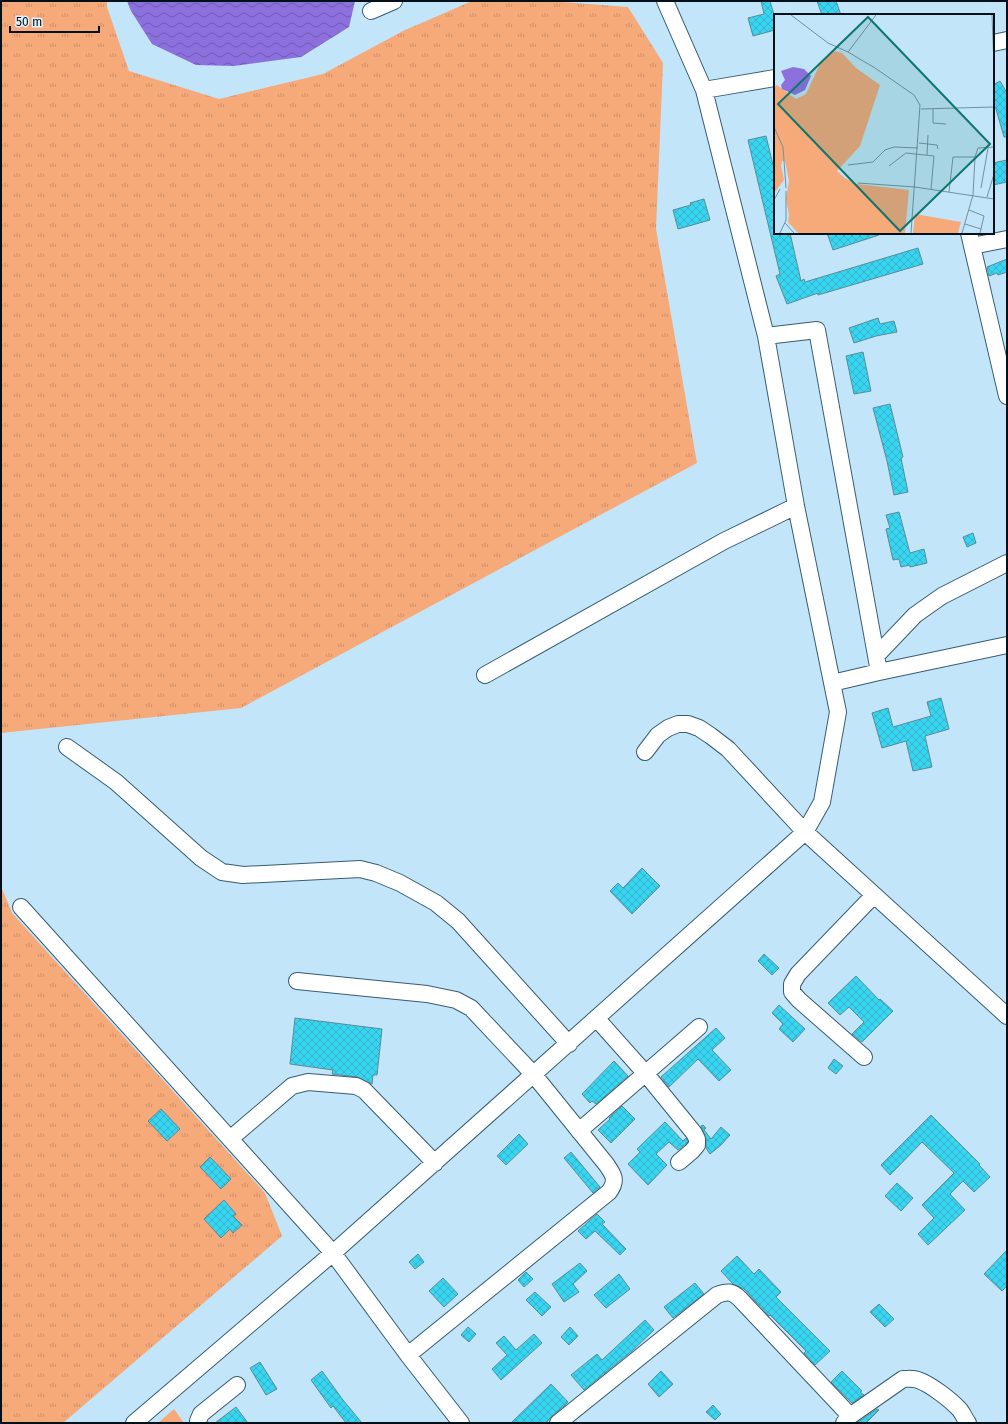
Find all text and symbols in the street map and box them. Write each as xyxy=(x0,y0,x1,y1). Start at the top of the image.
scale bar xyxy=(10,8,99,34)
inset map xyxy=(774,14,994,234)
text: 50 m xyxy=(16,15,42,29)

